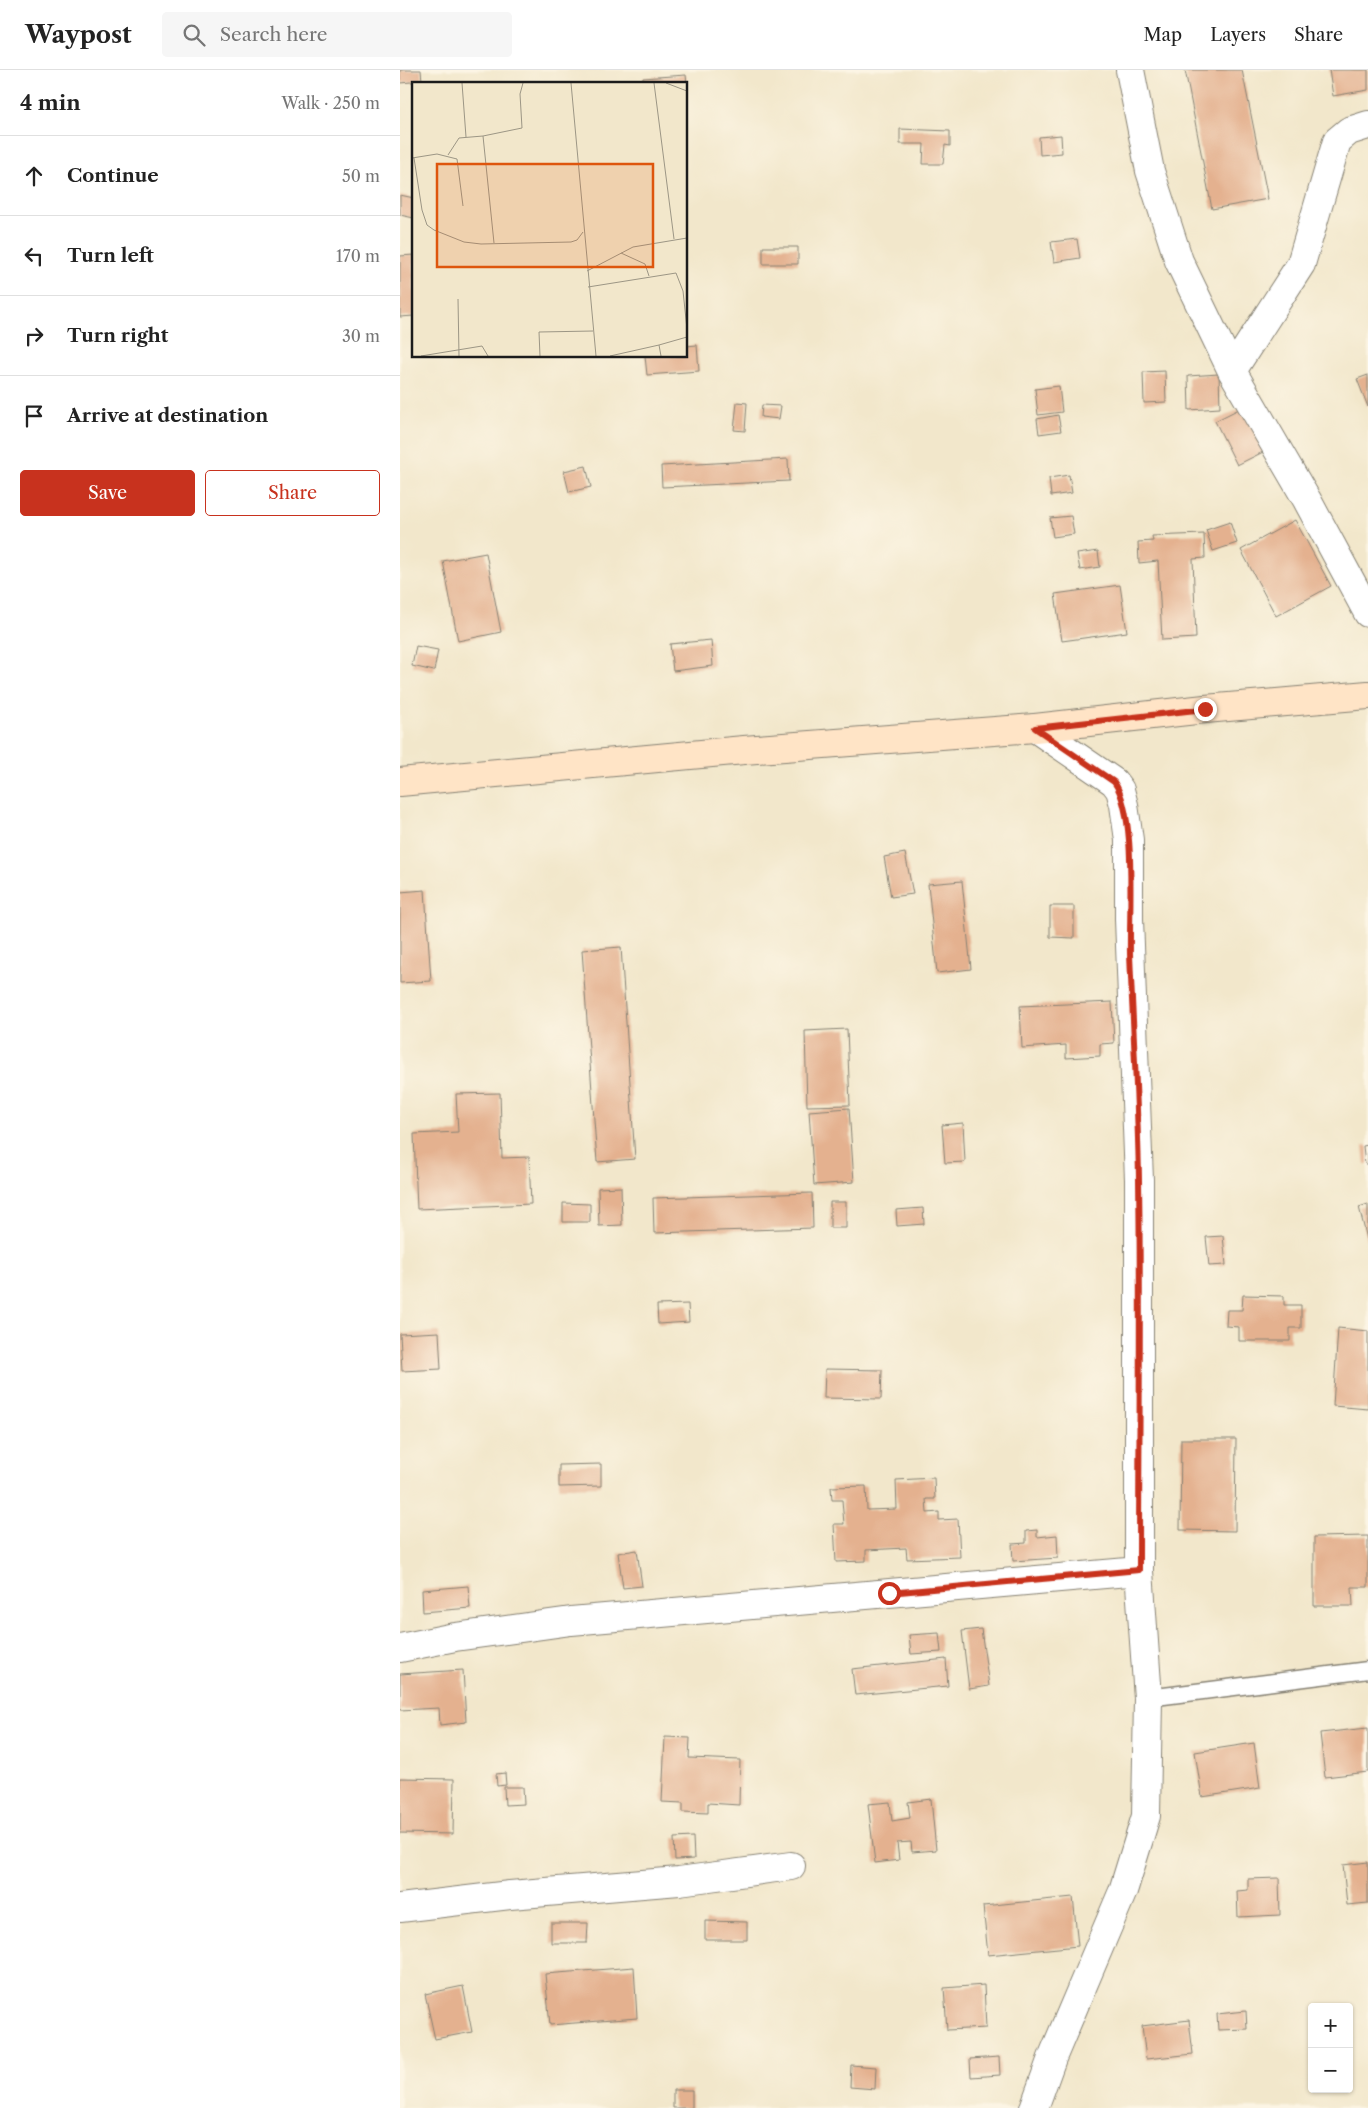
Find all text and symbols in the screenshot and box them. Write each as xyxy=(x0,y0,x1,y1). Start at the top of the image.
search box xyxy=(162,12,512,57)
text: Waypost xyxy=(25,20,132,49)
icon: search xyxy=(180,21,208,49)
text: Search here xyxy=(220,23,327,46)
text: Map xyxy=(1144,24,1182,46)
text: Layers xyxy=(1210,24,1266,46)
text: Share xyxy=(1294,24,1343,46)
inset map xyxy=(412,82,688,358)
text: 4 min xyxy=(20,90,81,115)
text: Walk · 250 m xyxy=(282,93,380,113)
icon: ahead xyxy=(20,162,48,190)
text: Continue xyxy=(67,164,159,187)
text: 50 m xyxy=(342,166,380,186)
icon: left xyxy=(20,242,48,270)
text: Turn left xyxy=(67,244,154,267)
text: 170 m xyxy=(336,246,380,266)
icon: right xyxy=(20,322,48,350)
text: Turn right xyxy=(67,324,168,347)
text: 30 m xyxy=(342,326,380,346)
icon: arrive xyxy=(20,402,48,430)
text: Arrive at destination xyxy=(67,404,268,427)
button: Save xyxy=(20,470,195,516)
button: Share xyxy=(205,470,380,516)
route end xyxy=(1194,698,1217,721)
route start xyxy=(878,1582,901,1605)
map controls xyxy=(1308,2003,1353,2093)
button: + xyxy=(1308,2003,1353,2048)
button: − xyxy=(1308,2048,1353,2093)

